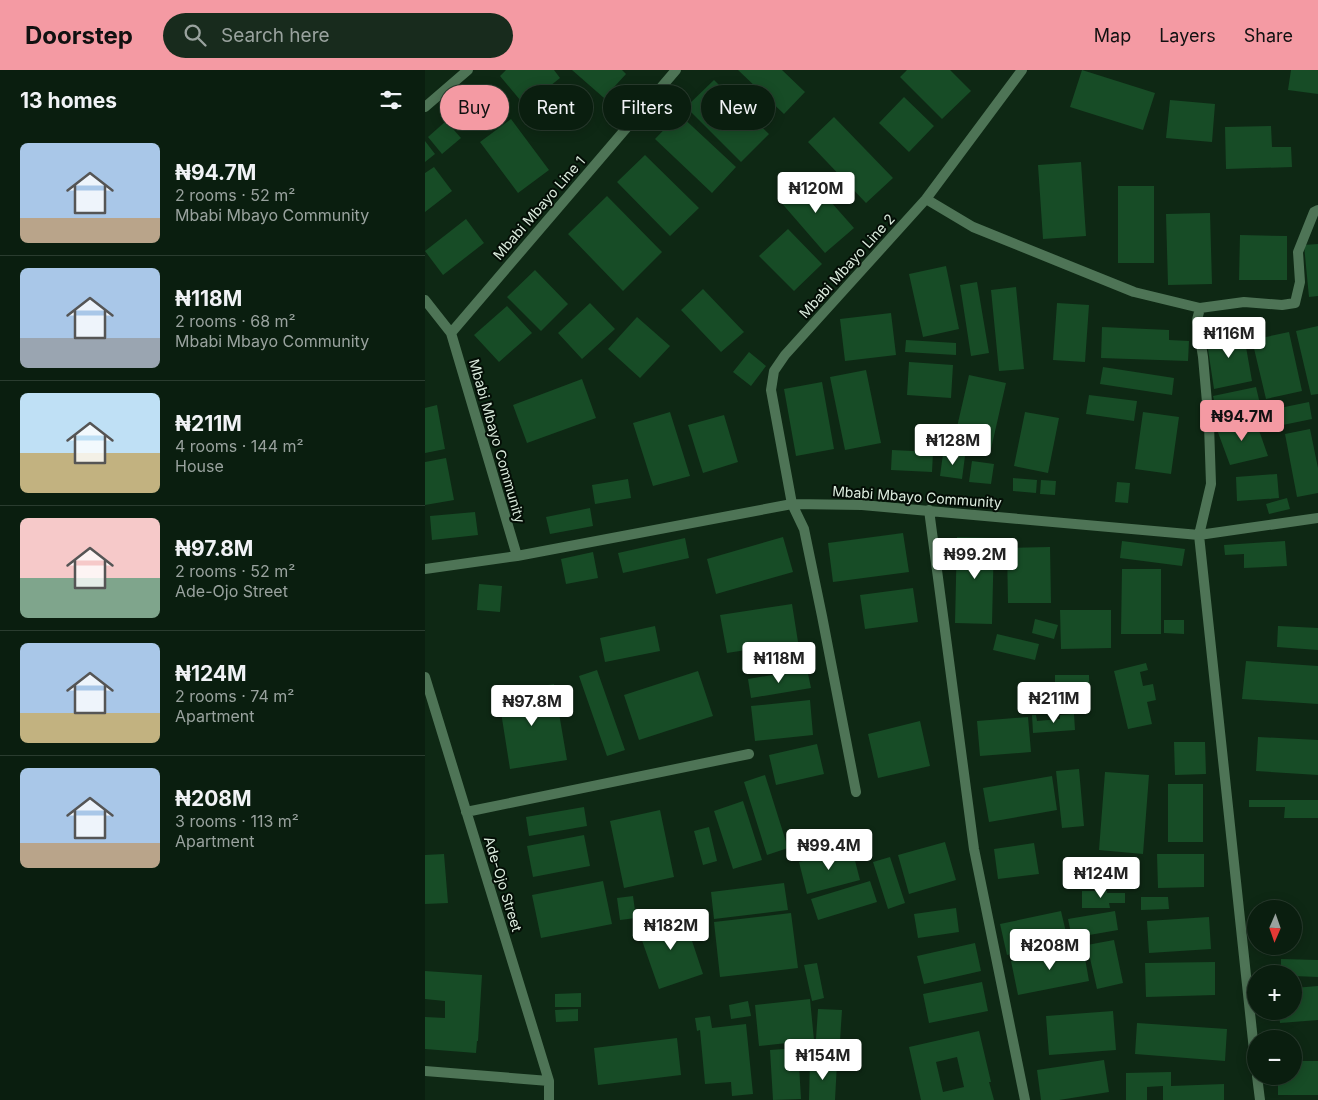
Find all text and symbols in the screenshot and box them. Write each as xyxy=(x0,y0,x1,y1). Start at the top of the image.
search box xyxy=(163,13,513,58)
text: Doorstep xyxy=(25,21,133,50)
icon: search xyxy=(181,21,209,49)
text: Search here xyxy=(221,24,330,47)
text: Map xyxy=(1094,25,1131,46)
text: Layers xyxy=(1159,25,1216,46)
text: Share xyxy=(1244,25,1293,46)
chip: Buy xyxy=(440,85,509,130)
chip: Rent xyxy=(519,85,593,130)
chip: Filters xyxy=(603,85,691,130)
chip: New xyxy=(701,85,775,130)
icon: filters xyxy=(377,86,405,114)
text: 13 homes xyxy=(20,88,117,113)
street label: Mbabi Mbayo Line 1 xyxy=(489,152,588,263)
text: ₦94.7M xyxy=(175,160,256,185)
icon: home xyxy=(60,163,120,223)
pin: ₦120M xyxy=(781,172,851,214)
text: ₦120M xyxy=(789,178,843,198)
text: 2 rooms · 52 m² xyxy=(175,185,295,205)
text: Mbabi Mbayo Community xyxy=(175,205,369,225)
street label: Mbabi Mbayo Line 2 xyxy=(795,210,898,321)
text: ₦118M xyxy=(175,286,242,311)
icon: home xyxy=(60,288,120,348)
text: 2 rooms · 68 m² xyxy=(175,311,296,331)
pin: ₦116M xyxy=(1194,316,1264,359)
text: ₦116M xyxy=(1203,323,1255,343)
text: Mbabi Mbayo Community xyxy=(175,331,369,351)
street label: Mbabi Mbayo Community xyxy=(466,357,529,525)
pin: ₦94.7M xyxy=(1201,400,1283,442)
text: ₦94.7M xyxy=(1211,406,1273,426)
text: ₦211M xyxy=(175,411,242,436)
icon: home xyxy=(60,413,120,473)
pin: ₦128M xyxy=(918,424,988,466)
text: ₦128M xyxy=(926,430,980,450)
text: 4 rooms · 144 m² xyxy=(175,436,304,456)
text: House xyxy=(175,456,224,476)
street label: Mbabi Mbayo Community xyxy=(832,482,1002,511)
text: ₦97.8M xyxy=(175,536,253,561)
icon: home xyxy=(60,538,120,598)
pin: ₦99.2M xyxy=(934,538,1016,580)
text: ₦99.2M xyxy=(944,544,1006,564)
text: 2 rooms · 52 m² xyxy=(175,561,295,581)
text: Ade-Ojo Street xyxy=(175,581,288,601)
pin: ₦118M xyxy=(744,642,814,684)
text: ₦118M xyxy=(753,648,805,668)
text: ₦124M xyxy=(175,661,247,686)
icon: home xyxy=(60,663,120,723)
pin: ₦211M xyxy=(1019,682,1089,724)
pin: ₦97.8M xyxy=(491,684,573,727)
text: 2 rooms · 74 m² xyxy=(175,686,294,706)
text: ₦211M xyxy=(1029,688,1079,708)
text: ₦97.8M xyxy=(502,691,562,711)
text: Apartment xyxy=(175,706,255,726)
text: ₦208M xyxy=(175,786,252,811)
icon: home xyxy=(60,788,120,848)
text: 3 rooms · 113 m² xyxy=(175,811,299,831)
pin: ₦99.4M xyxy=(788,828,870,871)
text: Apartment xyxy=(175,831,255,851)
street label: Ade-Ojo Street xyxy=(481,834,526,934)
text: ₦99.4M xyxy=(797,835,861,855)
pin: ₦124M xyxy=(1066,856,1136,899)
text: ₦124M xyxy=(1074,863,1128,883)
north arrow xyxy=(1247,900,1303,955)
map controls xyxy=(1247,900,1302,1085)
pin: ₦182M xyxy=(636,908,706,951)
text: ₦182M xyxy=(644,915,698,935)
pin: ₦208M xyxy=(1015,928,1085,971)
text: ₦208M xyxy=(1021,935,1079,955)
button: + xyxy=(1247,965,1302,1020)
button: − xyxy=(1247,1030,1302,1085)
pin: ₦154M xyxy=(788,1038,858,1081)
text: ₦154M xyxy=(796,1045,850,1065)

